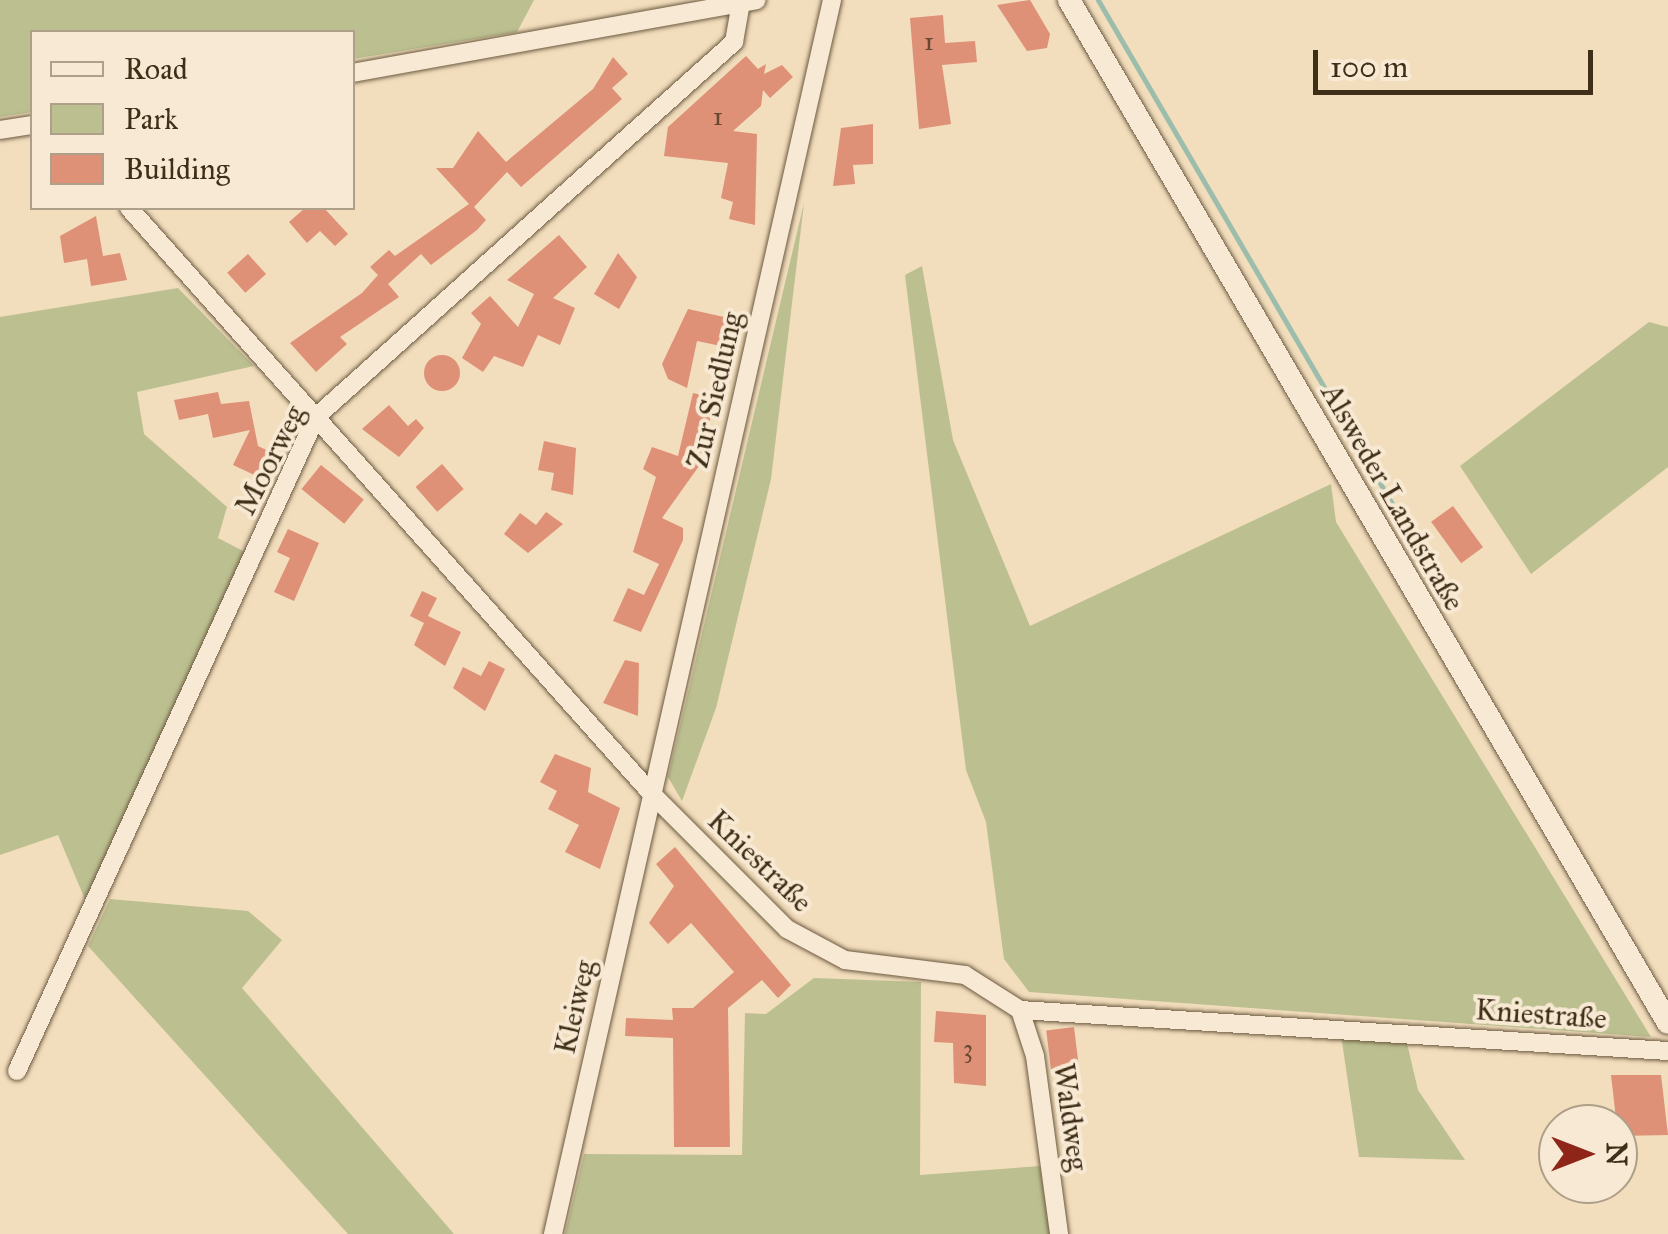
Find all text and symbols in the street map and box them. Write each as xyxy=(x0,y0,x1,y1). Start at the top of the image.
house number: 1 xyxy=(924,27,934,57)
legend xyxy=(30,30,355,210)
scale bar xyxy=(1318,30,1598,92)
text: 100 m xyxy=(1330,49,1408,85)
text: Road xyxy=(124,51,188,87)
text: Park xyxy=(124,101,178,137)
house number: 1 xyxy=(713,102,723,132)
text: Building xyxy=(124,151,230,187)
street label: Zur Siedlung xyxy=(680,308,750,472)
street label: Alsweder Landstraße xyxy=(1313,377,1473,617)
street label: Moorweg xyxy=(227,399,313,521)
street label: Kniestraße xyxy=(700,802,820,920)
street label: Kleiweg xyxy=(547,956,603,1058)
street label: Kniestraße xyxy=(1474,991,1608,1037)
house number: 3 xyxy=(963,1034,973,1064)
street label: Waldweg xyxy=(1046,1061,1096,1173)
north arrow xyxy=(1538,1104,1638,1204)
text: N xyxy=(1599,1142,1634,1166)

